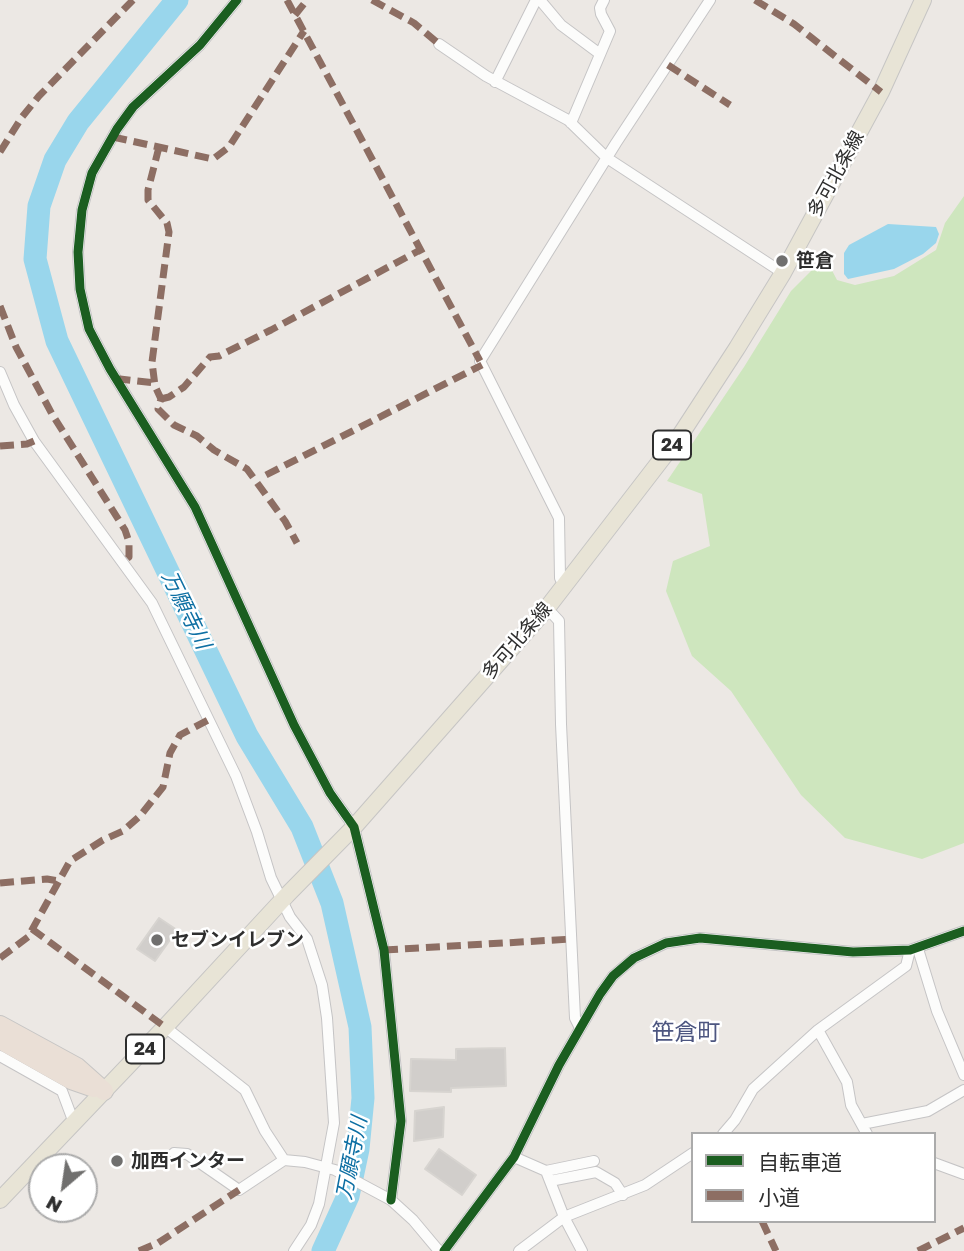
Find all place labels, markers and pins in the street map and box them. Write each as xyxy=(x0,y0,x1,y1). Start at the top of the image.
place label: 笹倉 xyxy=(796,250,834,272)
marker: 笹倉 xyxy=(774,253,790,269)
place label: セブンイレブン xyxy=(171,929,304,951)
marker: セブンイレブン xyxy=(149,932,165,948)
place label: 加西インター xyxy=(131,1150,245,1172)
marker: 加西インター xyxy=(109,1153,125,1169)

